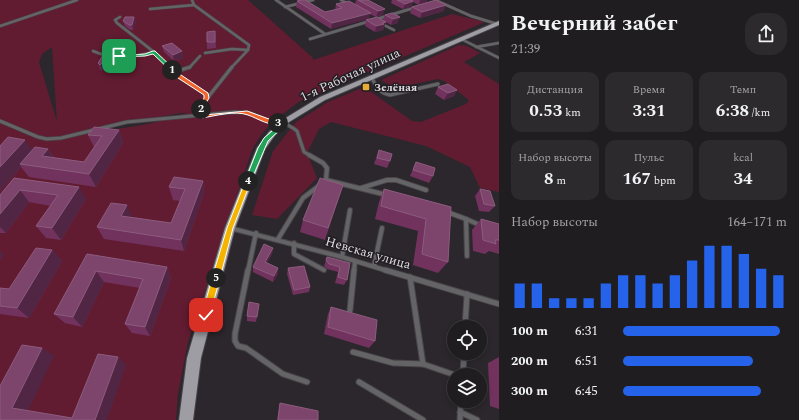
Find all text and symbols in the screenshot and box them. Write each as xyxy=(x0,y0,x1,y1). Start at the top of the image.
text: Вечерний забег xyxy=(511,7,678,40)
button: share xyxy=(745,13,787,55)
pin xyxy=(102,39,136,73)
text: 21:39 xyxy=(511,39,540,59)
street label: 1-я Рабочая улица xyxy=(297,43,404,107)
icon: arrive xyxy=(108,45,130,67)
pin: 1 xyxy=(162,60,182,80)
text: 1 xyxy=(169,61,175,78)
place label: Зелёная xyxy=(374,79,418,96)
text: Дистанция xyxy=(527,81,583,98)
text: Время xyxy=(633,81,665,98)
text: Темп xyxy=(730,81,756,98)
marker: Зелёная xyxy=(361,82,371,92)
text: 0.53 xyxy=(529,98,562,124)
text: 3:31 xyxy=(632,98,666,124)
text: 6:38 xyxy=(716,98,749,124)
pin: 2 xyxy=(191,99,211,119)
text: 2 xyxy=(198,100,204,117)
text: km xyxy=(562,104,581,121)
text: /km xyxy=(749,104,770,121)
pin: 3 xyxy=(268,113,288,133)
text: 3 xyxy=(275,114,281,131)
text: Набор высоты xyxy=(518,149,592,166)
text: Пульс xyxy=(634,149,664,166)
text: kcal xyxy=(733,149,753,166)
text: 8 xyxy=(544,166,554,192)
text: 167 xyxy=(622,166,651,192)
text: 34 xyxy=(733,166,753,192)
pin: 4 xyxy=(238,171,258,191)
text: 4 xyxy=(245,172,251,189)
text: m xyxy=(554,172,566,189)
text: bpm xyxy=(651,172,676,189)
text: Набор высоты xyxy=(511,212,598,232)
text: 164–171 m xyxy=(727,212,787,232)
street label: Невская улица xyxy=(323,231,414,275)
pin: 5 xyxy=(206,268,226,288)
text: 5 xyxy=(213,269,219,286)
pin xyxy=(189,298,223,332)
icon: check xyxy=(195,304,217,326)
map controls xyxy=(447,320,487,408)
button: locate xyxy=(447,320,487,360)
text: 100 m xyxy=(511,321,548,341)
text: 6:31 xyxy=(575,321,598,341)
text: 200 m xyxy=(511,351,548,371)
text: 6:51 xyxy=(575,351,598,371)
button: layers xyxy=(447,368,487,408)
text: 300 m xyxy=(511,381,548,401)
text: 6:45 xyxy=(575,381,598,401)

